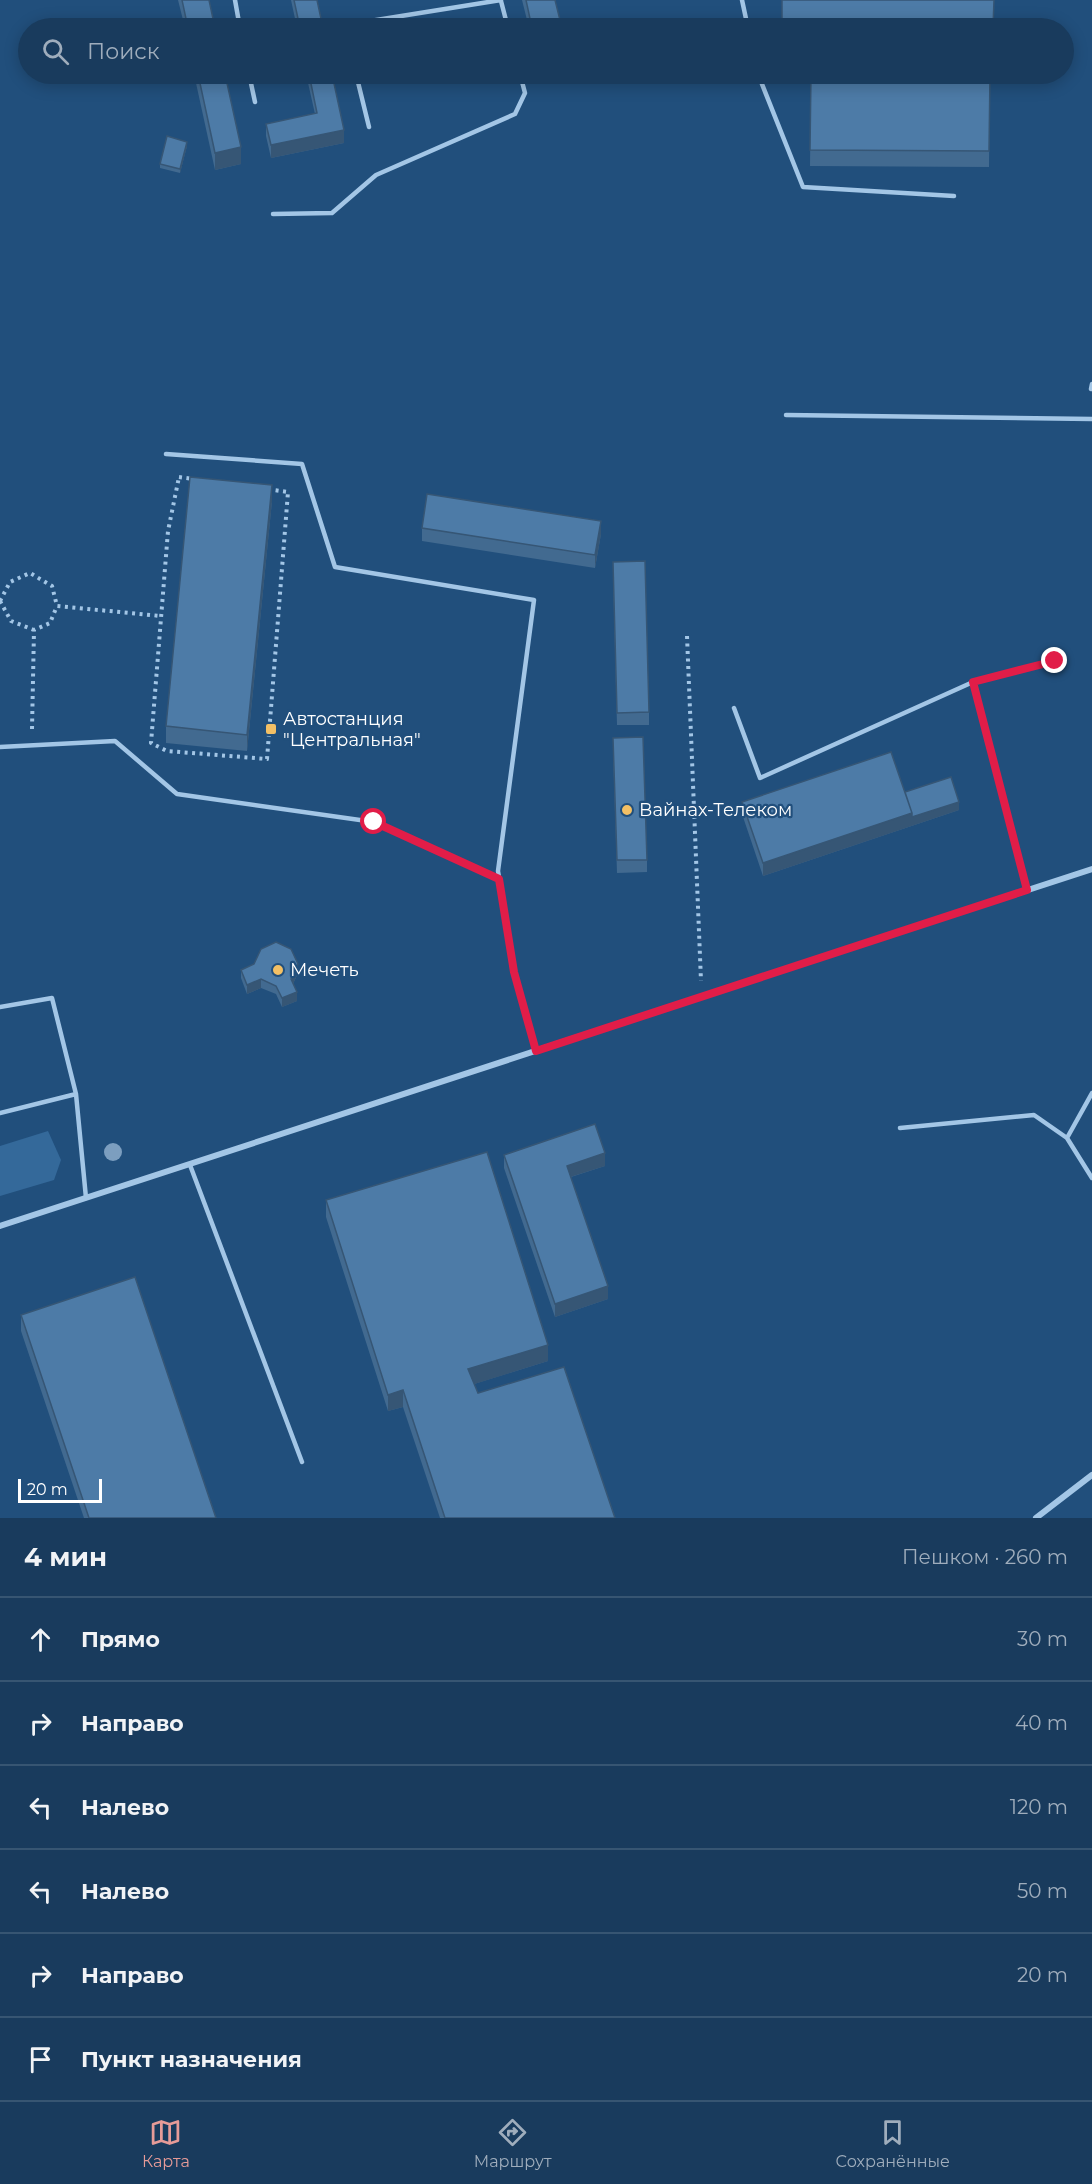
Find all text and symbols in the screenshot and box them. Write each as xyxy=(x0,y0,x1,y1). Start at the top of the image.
search box xyxy=(18,18,1074,84)
icon: search xyxy=(39,35,72,68)
text: Поиск xyxy=(87,38,159,65)
route end xyxy=(1041,647,1067,673)
place label: Автостанция "Центральная" xyxy=(283,708,421,751)
marker: Автостанция "Центральная" xyxy=(264,722,278,736)
place label: Вайнах-Телеком xyxy=(639,799,792,821)
marker: Вайнах-Телеком xyxy=(620,803,634,817)
route start xyxy=(360,808,386,834)
place label: Мечеть xyxy=(290,959,359,981)
marker: Мечеть xyxy=(271,963,285,977)
scale bar xyxy=(18,1476,102,1504)
text: 20 m xyxy=(27,1480,68,1499)
text: 4 мин xyxy=(24,1541,107,1573)
text: Пешком · 260 m xyxy=(902,1545,1068,1569)
icon: ahead xyxy=(24,1623,57,1656)
text: Прямо xyxy=(81,1626,160,1653)
text: 30 m xyxy=(1017,1627,1068,1651)
icon: right xyxy=(24,1707,57,1740)
text: Направо xyxy=(81,1710,184,1737)
text: 40 m xyxy=(1015,1711,1068,1735)
icon: left xyxy=(24,1791,57,1824)
text: Налево xyxy=(81,1794,169,1821)
text: 120 m xyxy=(1010,1795,1068,1819)
icon: left xyxy=(24,1875,57,1908)
text: Налево xyxy=(81,1878,169,1905)
text: 50 m xyxy=(1017,1879,1068,1903)
icon: right xyxy=(24,1959,57,1992)
text: Направо xyxy=(81,1962,184,1989)
text: 20 m xyxy=(1017,1963,1068,1987)
icon: arrive xyxy=(24,2043,57,2076)
text: Пункт назначения xyxy=(81,2046,302,2073)
tab: Карта xyxy=(142,2116,190,2171)
tab: Маршрут xyxy=(474,2116,552,2171)
tab: Сохранённые xyxy=(836,2116,950,2171)

